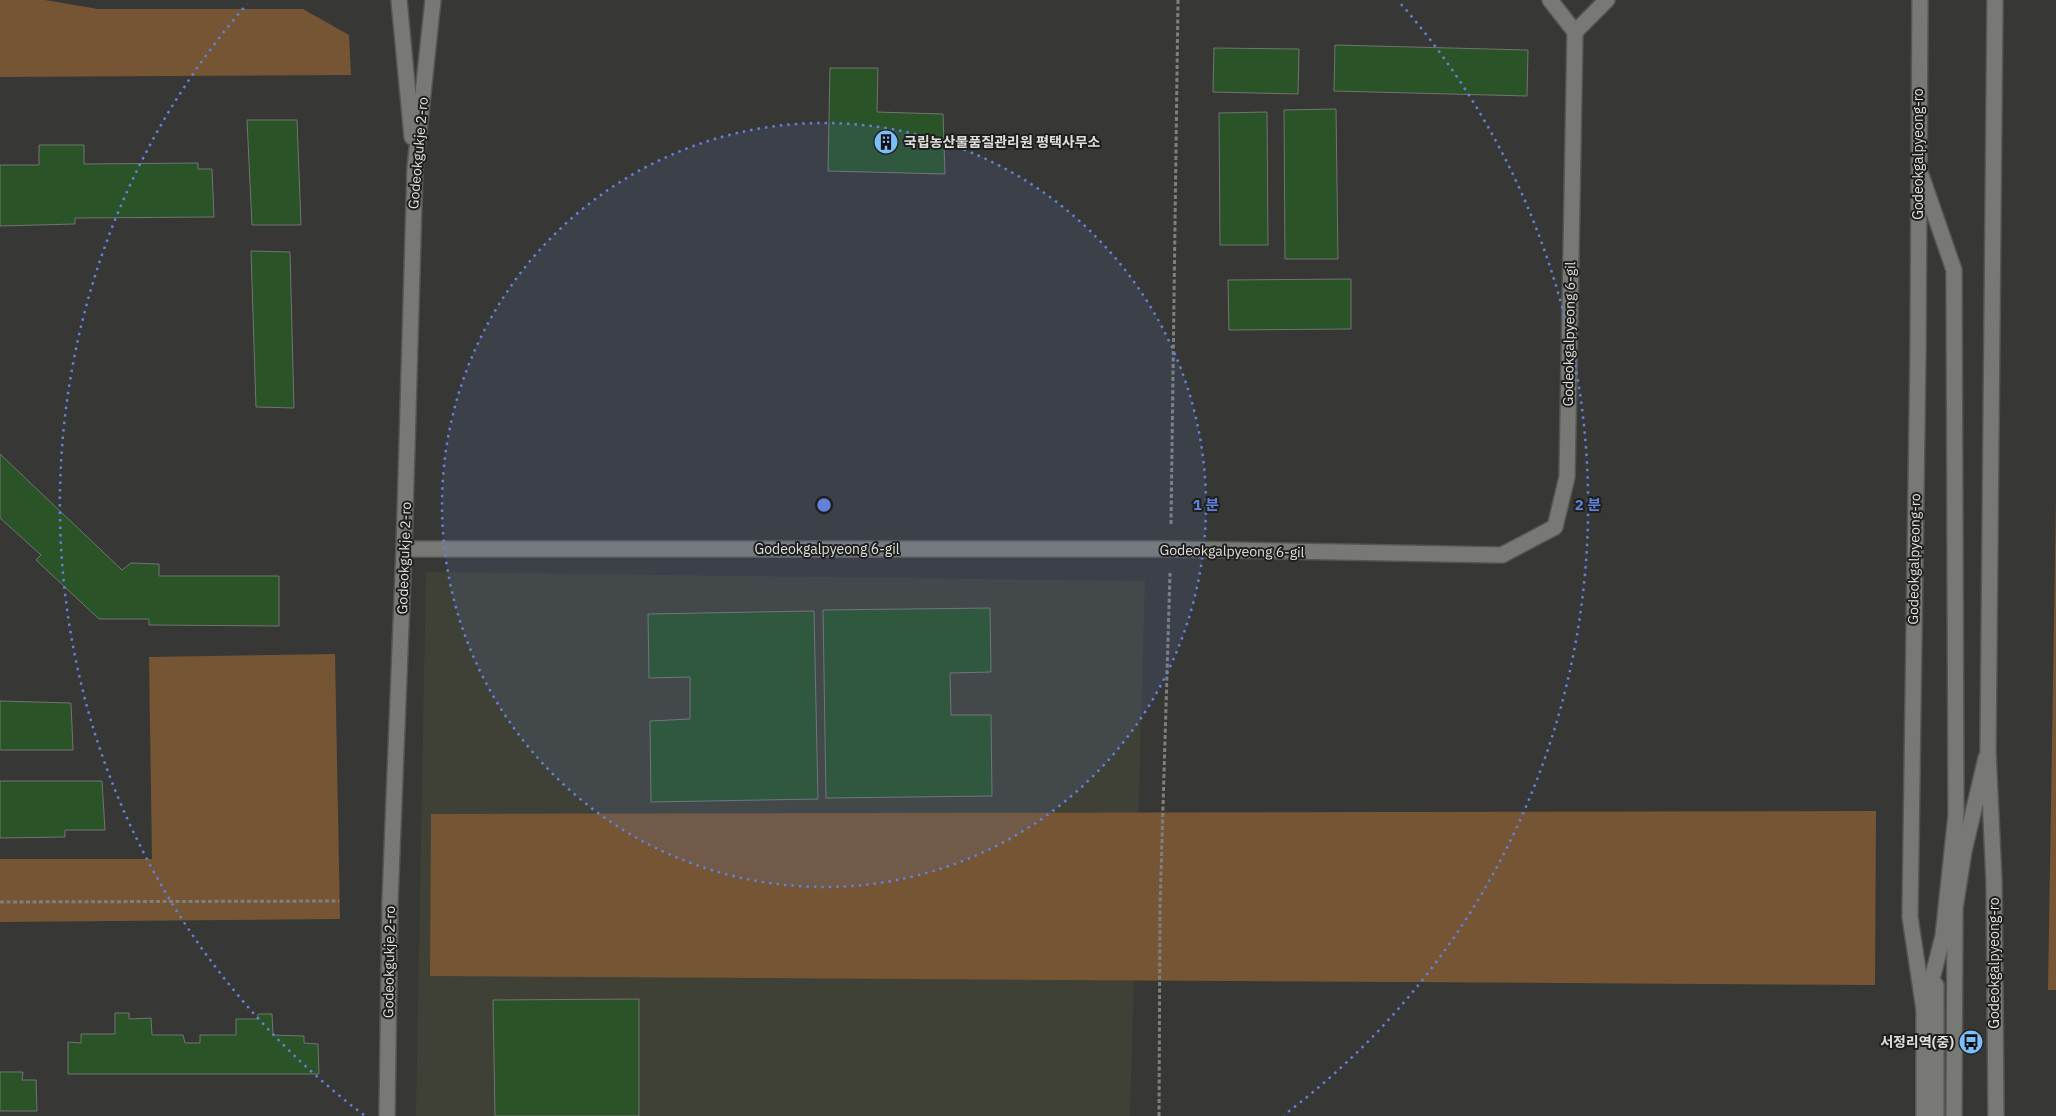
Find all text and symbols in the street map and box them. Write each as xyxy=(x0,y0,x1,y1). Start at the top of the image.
street label: Godeokgalpyeong-ro xyxy=(1909,88,1927,220)
street label: Godeokgukje 2-ro xyxy=(404,96,432,210)
building icon: 국립농산물품질관리원 평택사무소 xyxy=(873,129,899,155)
place label: 국립농산물품질관리원 평택사무소 xyxy=(904,133,1101,151)
street label: Godeokgalpyeong 6-gil xyxy=(1559,261,1579,407)
street label: Godeokgalpyeong-ro xyxy=(1904,493,1924,625)
text: 1 분 xyxy=(1193,495,1219,514)
text: 2 분 xyxy=(1575,495,1601,514)
centre of rings xyxy=(815,496,833,514)
street label: Godeokgukje 2-ro xyxy=(393,501,415,615)
street label: Godeokgalpyeong 6-gil xyxy=(755,540,900,558)
street label: Godeokgalpyeong 6-gil xyxy=(1159,541,1305,561)
street label: Godeokgalpyeong-ro xyxy=(1985,897,2003,1029)
street label: Godeokgukje 2-ro xyxy=(379,905,399,1018)
bus stop icon: 서정리역(중) xyxy=(1958,1029,1984,1055)
place label: 서정리역(중) xyxy=(1880,1033,1954,1051)

